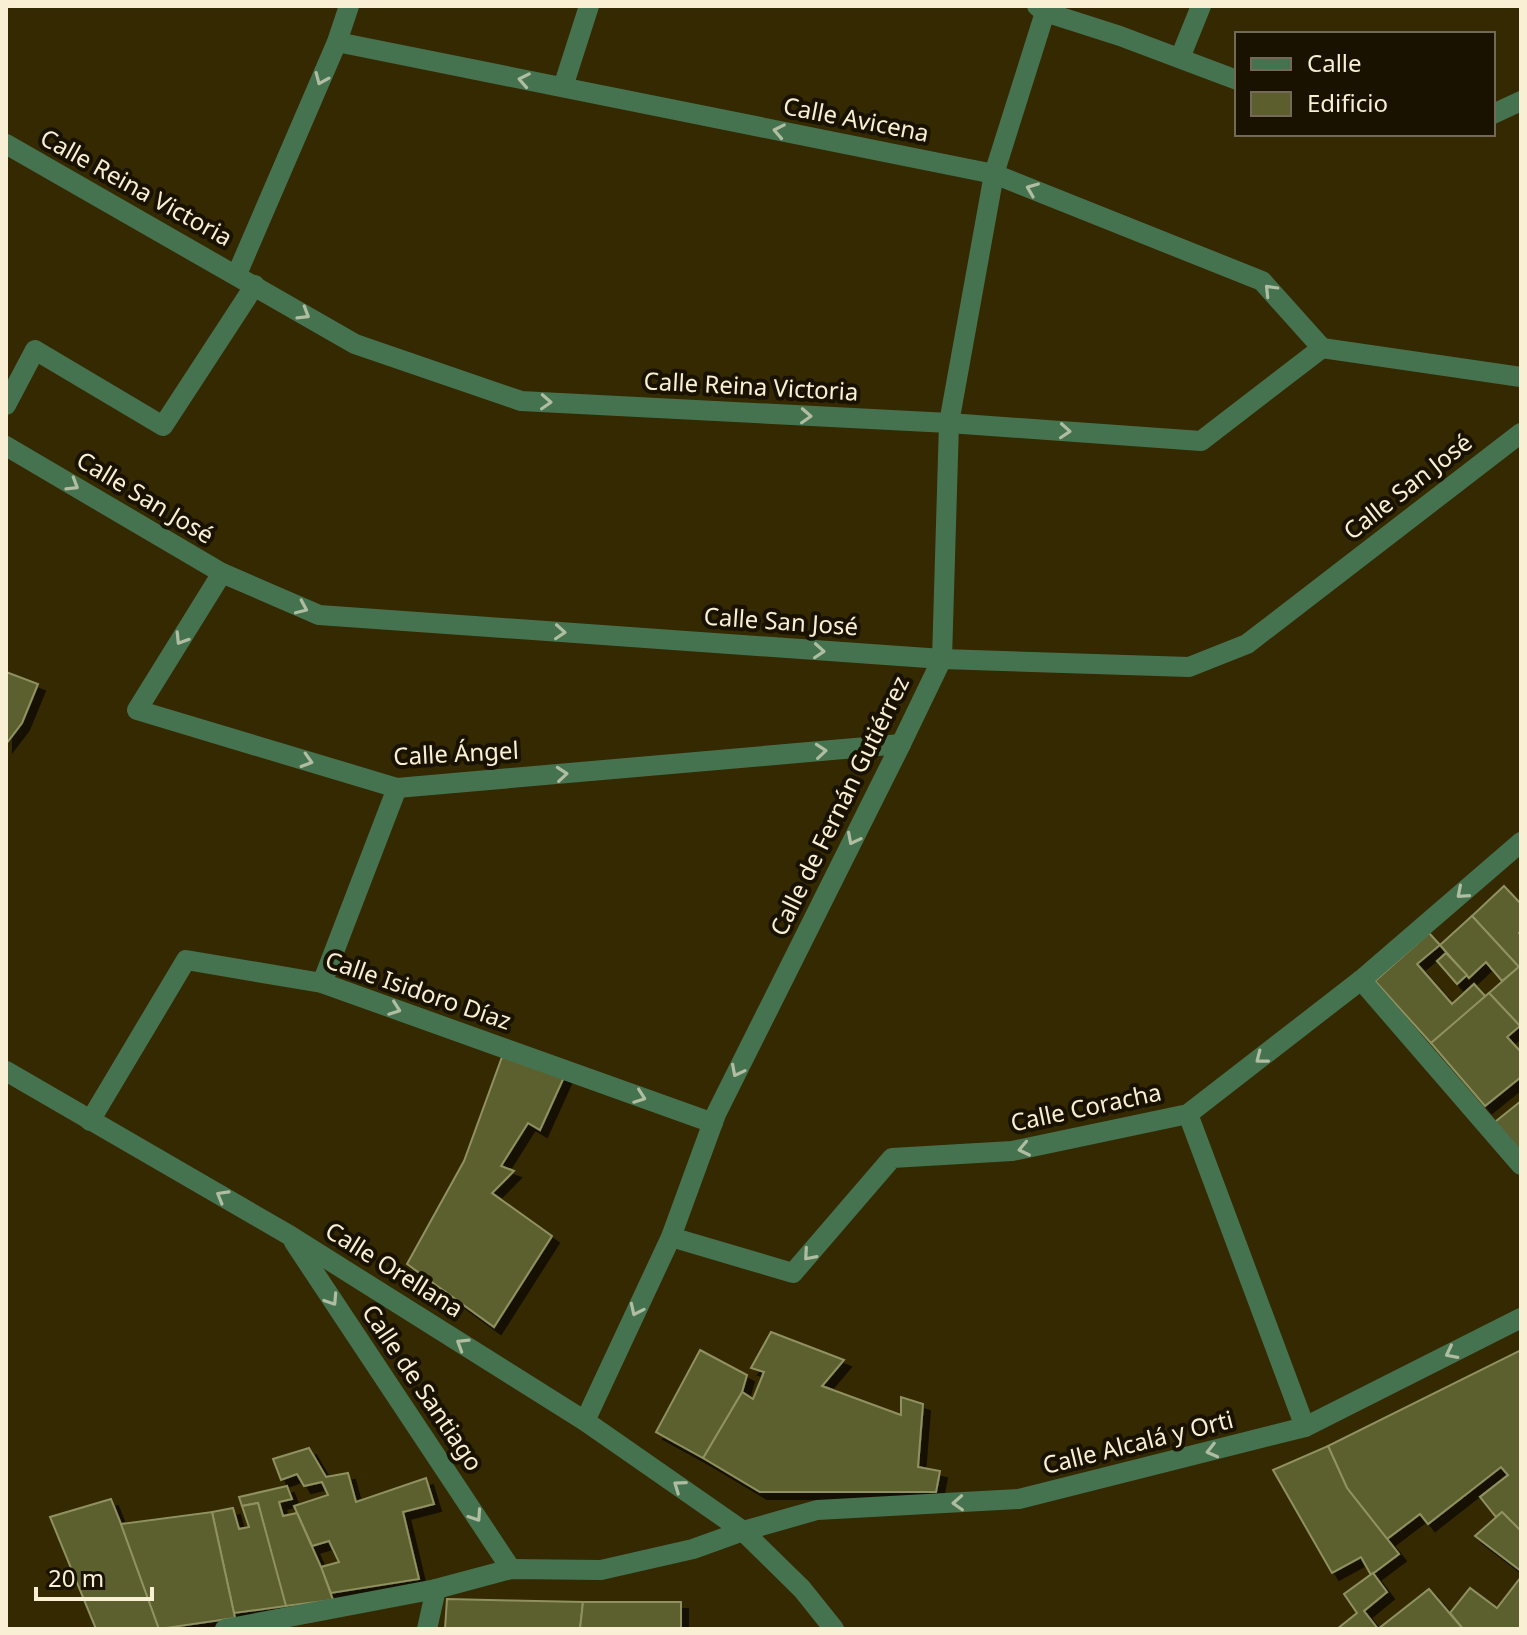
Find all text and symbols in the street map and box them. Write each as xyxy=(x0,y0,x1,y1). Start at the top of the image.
legend xyxy=(1235,32,1495,136)
text: Calle xyxy=(1307,46,1362,79)
one-way arrow xyxy=(314,71,330,85)
one-way arrow xyxy=(517,72,531,89)
text: Edificio xyxy=(1307,86,1388,119)
street label: Calle Avicena xyxy=(781,88,932,149)
street label: Calle Reina Victoria xyxy=(35,120,239,253)
one-way arrow xyxy=(772,123,786,140)
one-way arrow xyxy=(1026,182,1040,199)
one-way arrow xyxy=(1264,285,1279,299)
one-way arrow xyxy=(295,304,310,320)
street label: Calle Reina Victoria xyxy=(643,363,859,408)
one-way arrow xyxy=(540,394,553,411)
one-way arrow xyxy=(800,407,813,424)
one-way arrow xyxy=(1059,422,1072,439)
street label: Calle San José xyxy=(1336,425,1478,546)
street label: Calle San José xyxy=(71,443,221,551)
one-way arrow xyxy=(64,475,79,491)
one-way arrow xyxy=(294,598,308,614)
street label: Calle San José xyxy=(703,599,859,642)
one-way arrow xyxy=(554,623,567,640)
one-way arrow xyxy=(175,630,190,645)
one-way arrow xyxy=(813,642,826,659)
street label: Calle de Fernán Gutiérrez xyxy=(761,670,916,941)
street label: Calle Ángel xyxy=(392,733,519,772)
one-way arrow xyxy=(815,742,828,759)
one-way arrow xyxy=(299,752,313,768)
one-way arrow xyxy=(556,766,569,783)
one-way arrow xyxy=(848,830,863,845)
one-way arrow xyxy=(1457,883,1471,898)
street label: Calle Isidoro Díaz xyxy=(321,942,516,1037)
one-way arrow xyxy=(387,999,401,1016)
one-way arrow xyxy=(1255,1048,1270,1062)
one-way arrow xyxy=(732,1063,747,1078)
street label: Calle Coracha xyxy=(1007,1074,1164,1139)
one-way arrow xyxy=(632,1087,646,1104)
one-way arrow xyxy=(1017,1139,1030,1156)
one-way arrow xyxy=(216,1190,231,1206)
street label: Calle Orellana xyxy=(320,1213,470,1324)
one-way arrow xyxy=(804,1246,818,1261)
one-way arrow xyxy=(322,1291,337,1306)
street label: Calle de Santiago xyxy=(355,1297,491,1477)
one-way arrow xyxy=(630,1302,646,1317)
one-way arrow xyxy=(456,1338,471,1353)
one-way arrow xyxy=(1445,1344,1460,1359)
street label: Calle Alcalá y Orti xyxy=(1039,1402,1236,1481)
one-way arrow xyxy=(1206,1441,1219,1458)
one-way arrow xyxy=(674,1481,688,1496)
one-way arrow xyxy=(951,1494,964,1511)
one-way arrow xyxy=(467,1508,482,1522)
scale bar xyxy=(36,1551,152,1601)
text: 20 m xyxy=(48,1561,104,1594)

